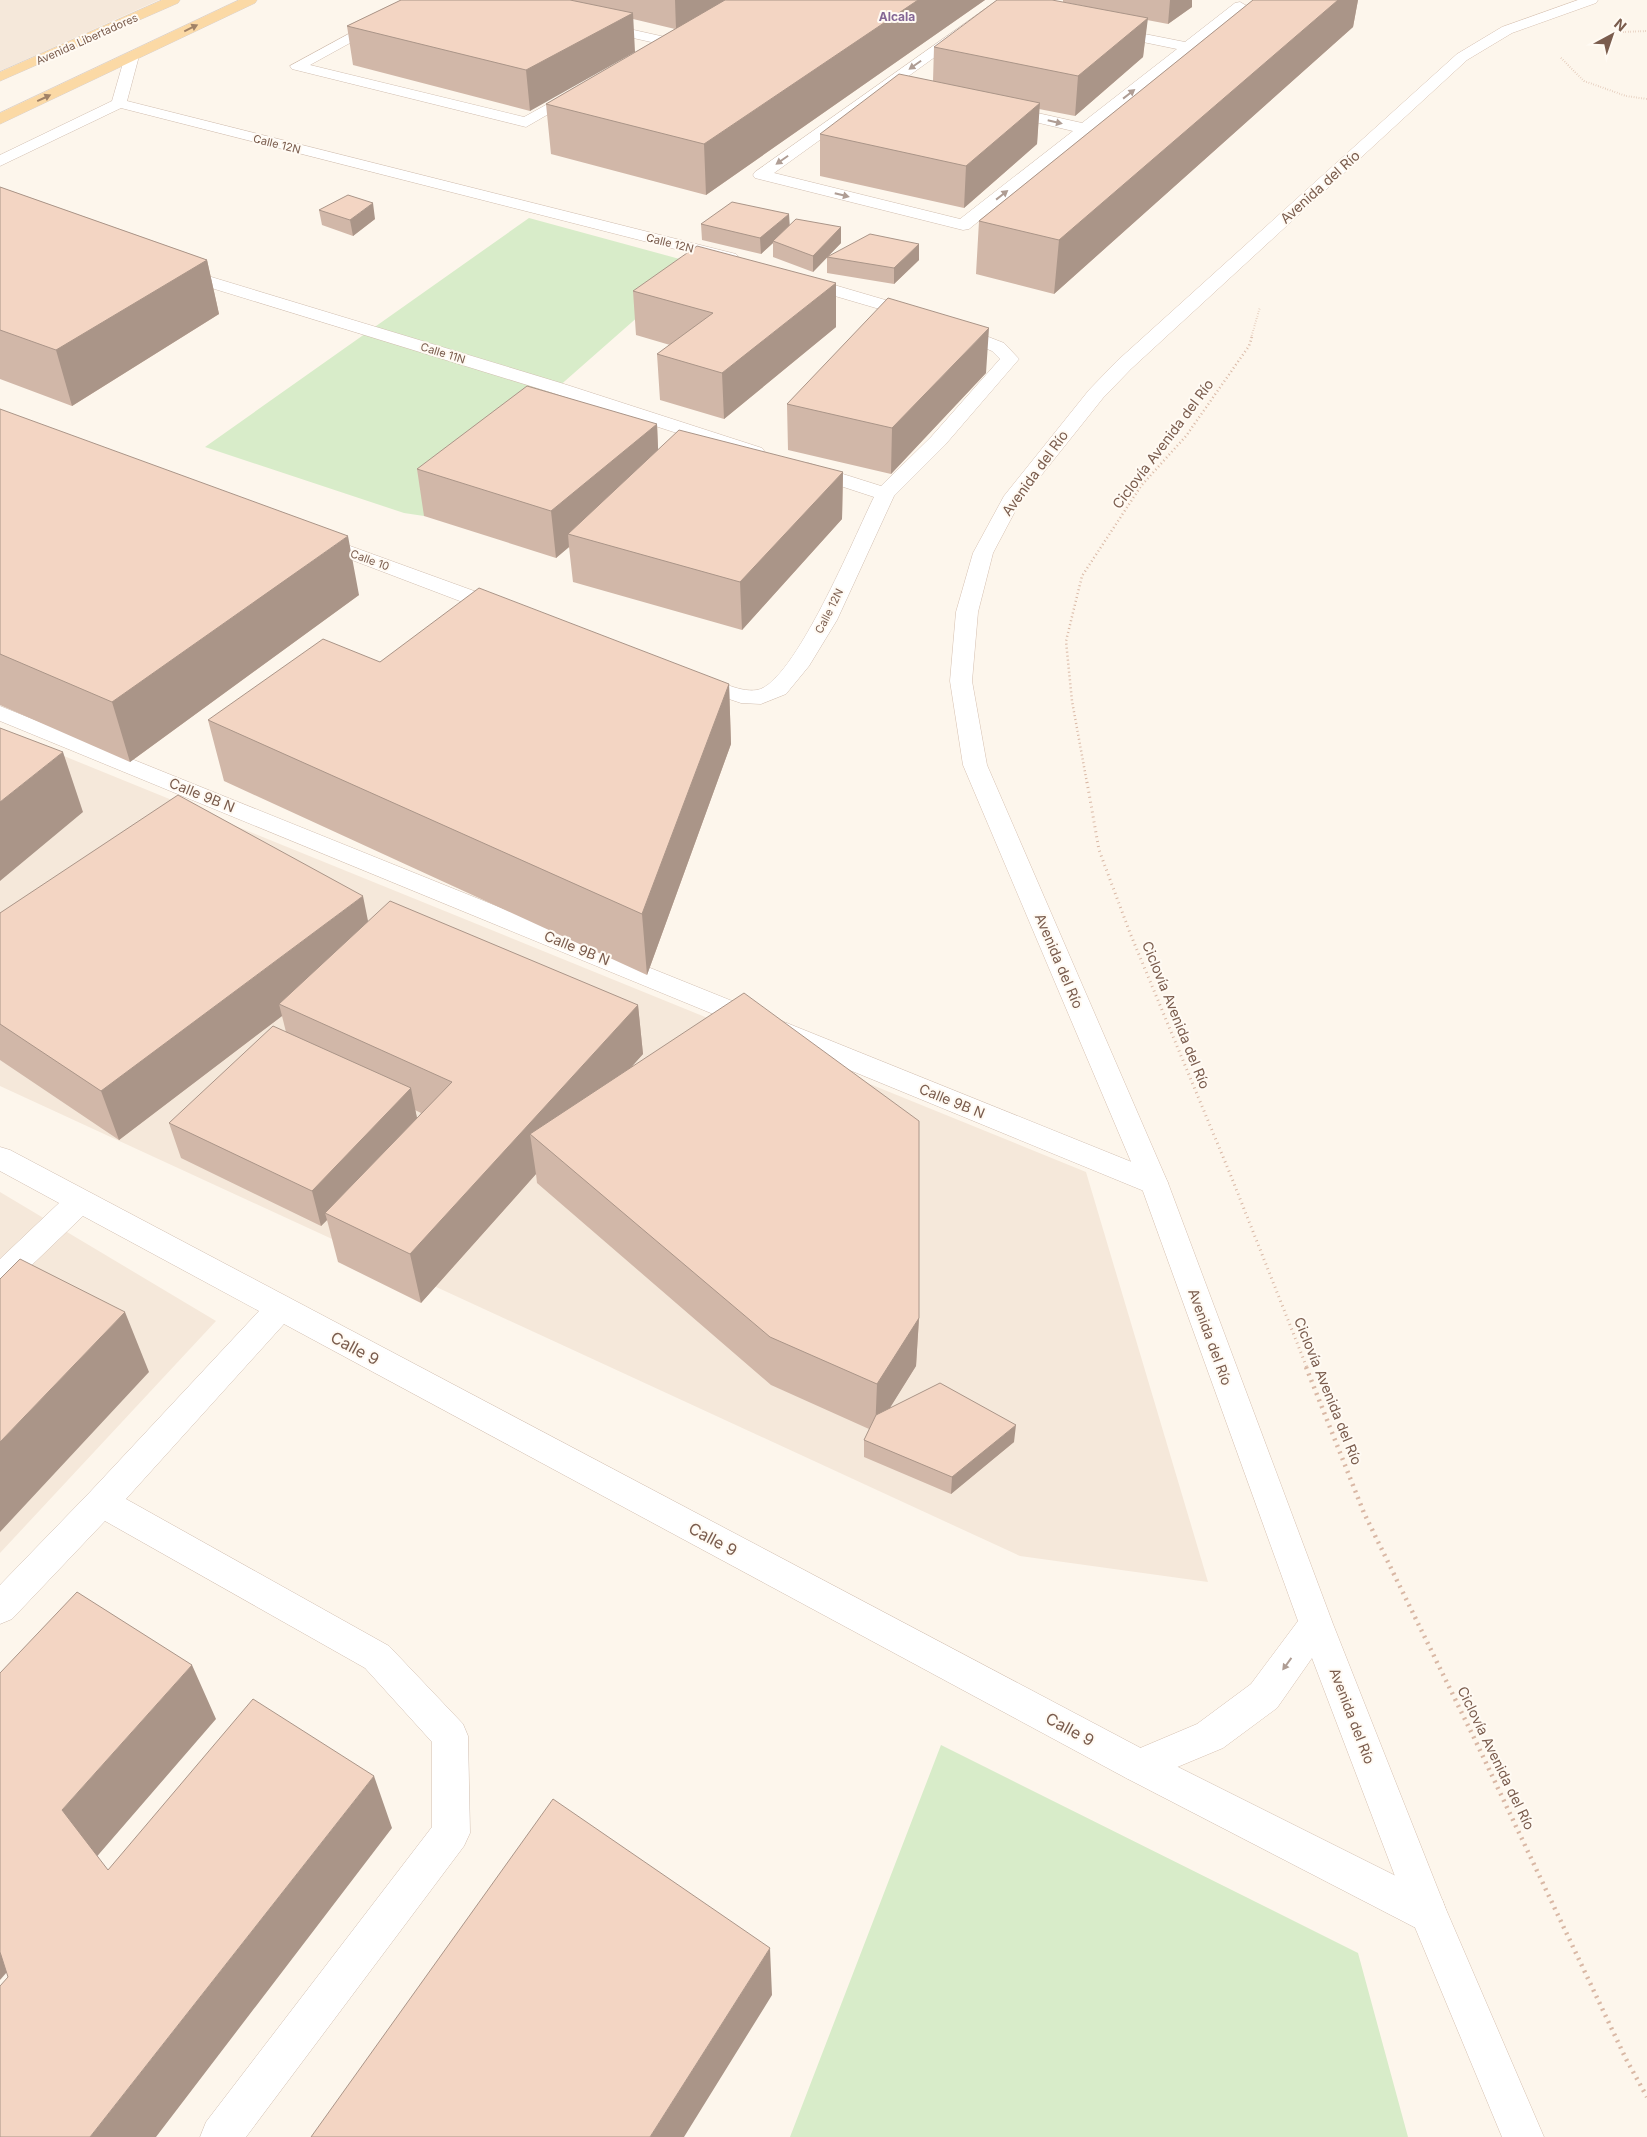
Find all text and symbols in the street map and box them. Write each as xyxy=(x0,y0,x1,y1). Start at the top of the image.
district label: Alcala xyxy=(879,9,915,24)
street label: Avenida Libertadores xyxy=(34,10,140,68)
north arrow xyxy=(1587,10,1637,60)
text: N xyxy=(1611,15,1630,35)
one-way arrow xyxy=(184,24,198,32)
one-way arrow xyxy=(909,60,922,71)
one-way arrow xyxy=(1122,89,1135,100)
one-way arrow xyxy=(37,94,51,102)
one-way arrow xyxy=(1048,118,1063,126)
street label: Calle 12N xyxy=(252,131,302,157)
street label: Avenida del Río xyxy=(1276,146,1363,227)
one-way arrow xyxy=(775,155,789,165)
one-way arrow xyxy=(995,190,1008,200)
one-way arrow xyxy=(835,191,850,199)
street label: Calle 12N xyxy=(645,230,695,256)
street label: Calle 11N xyxy=(419,340,467,366)
street label: Ciclovía Avenida del Río xyxy=(1108,376,1217,512)
street label: Avenida del Río xyxy=(998,427,1071,519)
street label: Calle 10 xyxy=(349,547,391,574)
street label: Calle 12N xyxy=(812,586,846,636)
street label: Calle 9B N xyxy=(167,774,237,815)
street label: Avenida del Río xyxy=(1032,911,1087,1011)
street label: Calle 9B N xyxy=(542,927,612,968)
street label: Ciclovía Avenida del Río xyxy=(1139,939,1214,1091)
street label: Calle 9B N xyxy=(917,1080,987,1121)
street label: Avenida del Río xyxy=(1185,1286,1236,1387)
street label: Ciclovía Avenida del Río xyxy=(1291,1315,1366,1467)
street label: Calle 9 xyxy=(327,1327,383,1369)
street label: Calle 9 xyxy=(685,1518,741,1560)
one-way arrow xyxy=(1282,1657,1293,1670)
street label: Avenida del Río xyxy=(1326,1665,1379,1766)
street label: Ciclovía Avenida del Río xyxy=(1454,1683,1539,1832)
street label: Calle 9 xyxy=(1042,1708,1098,1750)

